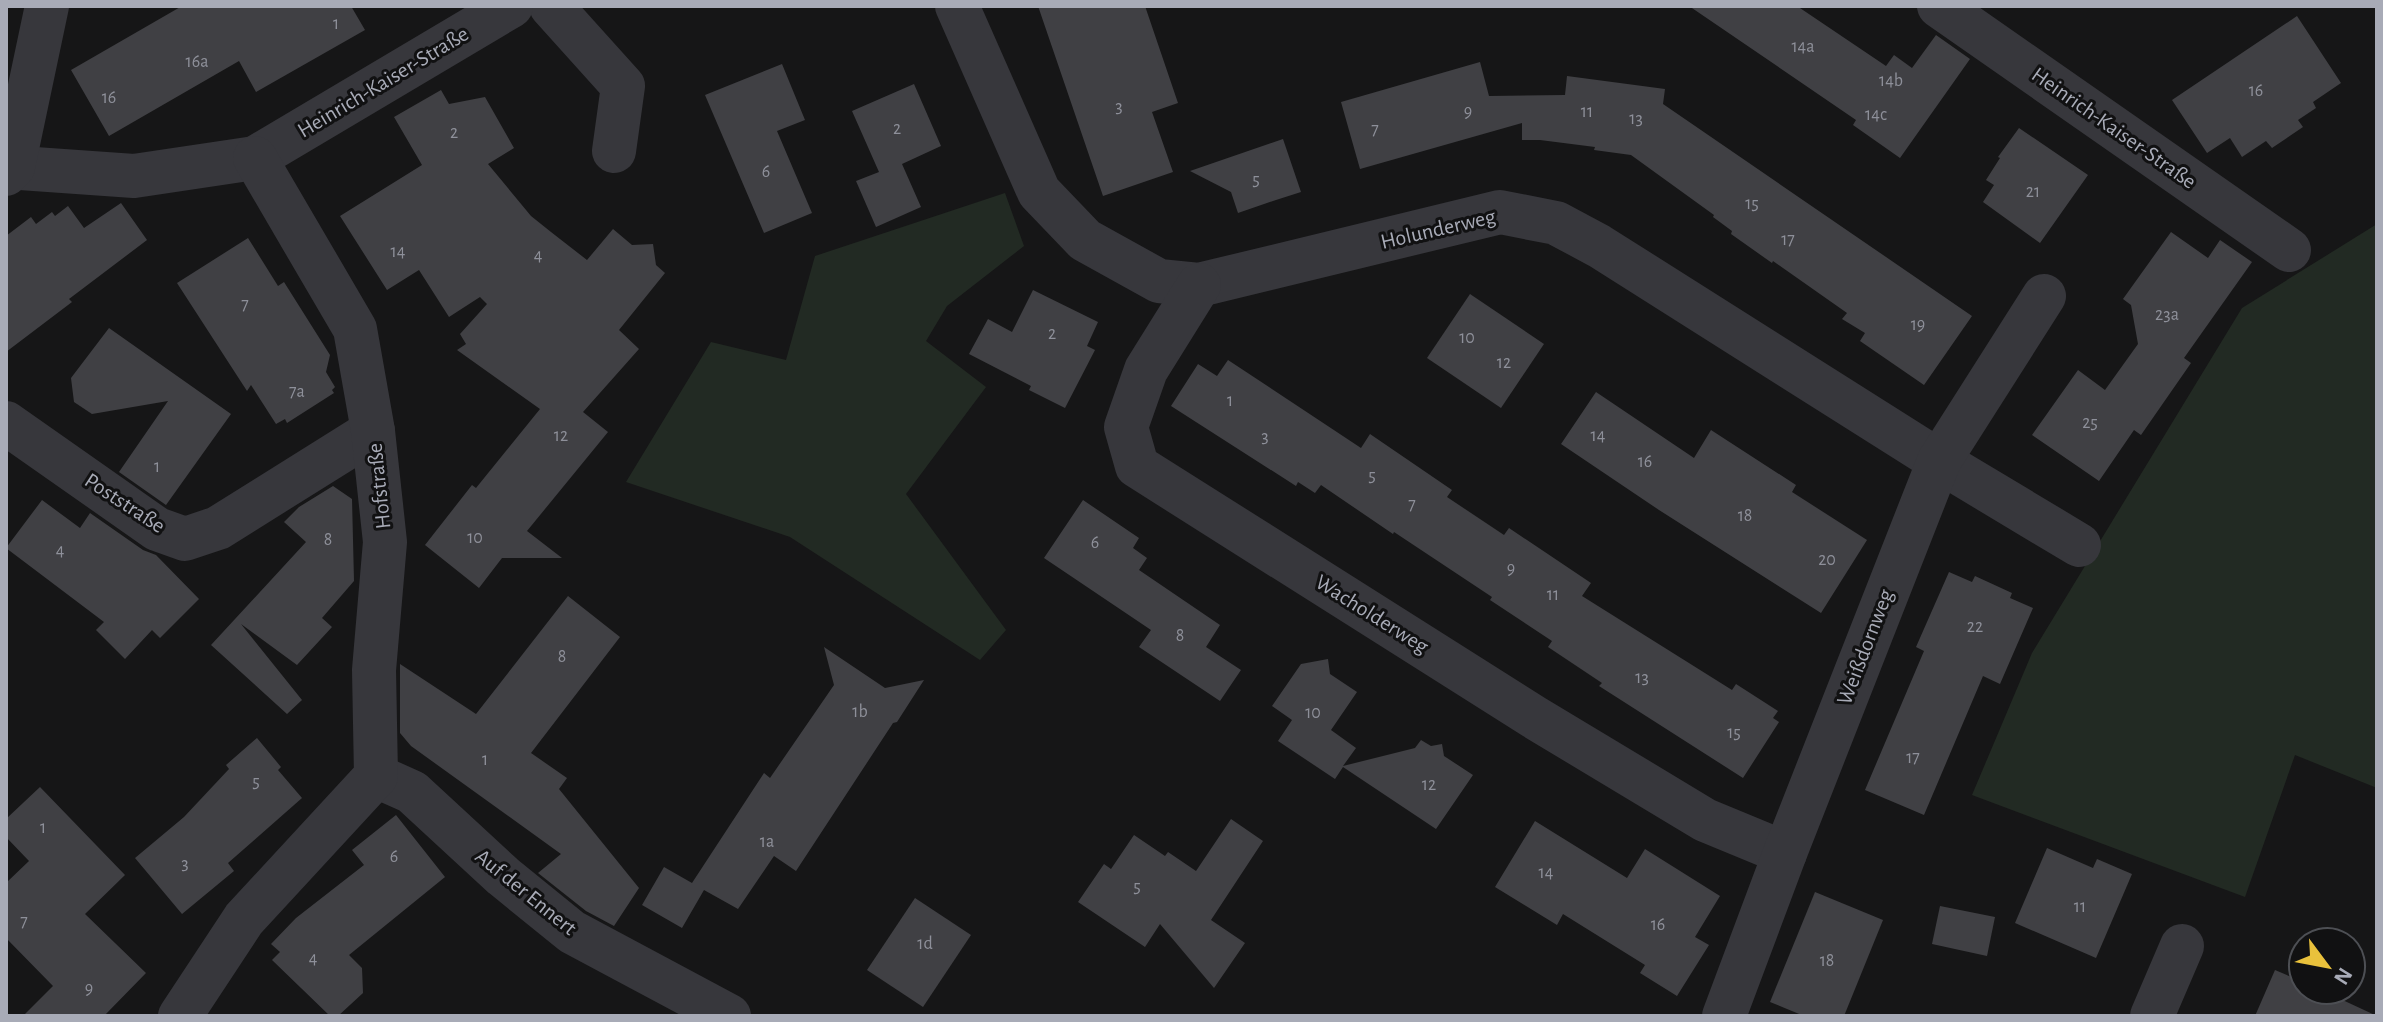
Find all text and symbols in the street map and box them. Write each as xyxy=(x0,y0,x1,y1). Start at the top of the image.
house number: 1 xyxy=(333,15,339,33)
street label: Heinrich-Kaiser-Straße xyxy=(294,22,472,142)
house number: 14a xyxy=(1791,38,1815,56)
house number: 16a xyxy=(186,53,208,71)
street label: Heinrich-Kaiser-Straße xyxy=(2028,63,2200,193)
house number: 14b xyxy=(1879,72,1903,90)
house number: 16 xyxy=(2249,82,2263,100)
house number: 16 xyxy=(102,89,116,107)
house number: 3 xyxy=(1115,98,1123,116)
house number: 9 xyxy=(1464,103,1472,121)
house number: 11 xyxy=(1581,103,1593,121)
house number: 14c xyxy=(1865,106,1887,124)
house number: 13 xyxy=(1629,110,1643,128)
house number: 2 xyxy=(893,120,901,138)
house number: 7 xyxy=(1371,121,1379,139)
house number: 2 xyxy=(450,124,458,142)
house number: 6 xyxy=(762,163,770,181)
house number: 5 xyxy=(1252,171,1260,189)
house number: 21 xyxy=(2026,183,2040,201)
house number: 15 xyxy=(1745,195,1759,213)
street label: Holunderweg xyxy=(1378,205,1498,253)
house number: 17 xyxy=(1781,231,1795,249)
house number: 14 xyxy=(391,243,406,261)
house number: 4 xyxy=(534,247,543,265)
house number: 7 xyxy=(241,296,249,314)
house number: 23a xyxy=(2155,306,2179,324)
house number: 19 xyxy=(1911,316,1925,334)
house number: 2 xyxy=(1048,325,1056,343)
house number: 10 xyxy=(1459,329,1475,347)
house number: 12 xyxy=(1497,354,1511,372)
house number: 7a xyxy=(289,383,305,401)
house number: 1 xyxy=(1227,392,1233,410)
house number: 25 xyxy=(2082,414,2098,432)
house number: 12 xyxy=(554,427,568,445)
house number: 14 xyxy=(1591,427,1606,445)
house number: 3 xyxy=(1261,428,1269,446)
street label: Hofstraße xyxy=(364,442,394,530)
house number: 16 xyxy=(1638,453,1652,471)
house number: 1 xyxy=(154,458,160,476)
house number: 5 xyxy=(1368,467,1376,485)
street label: Poststraße xyxy=(81,469,169,537)
house number: 7 xyxy=(1408,496,1416,514)
house number: 18 xyxy=(1738,507,1752,525)
house number: 10 xyxy=(467,529,483,547)
house number: 8 xyxy=(324,531,332,549)
house number: 6 xyxy=(1091,534,1099,552)
house number: 4 xyxy=(56,542,65,560)
house number: 20 xyxy=(1818,551,1836,569)
house number: 9 xyxy=(1507,560,1515,578)
street label: Wacholderweg xyxy=(1312,571,1433,658)
house number: 11 xyxy=(1547,586,1559,604)
street label: Weißdornweg xyxy=(1833,586,1897,708)
house number: 22 xyxy=(1967,618,1983,636)
house number: 8 xyxy=(1176,627,1184,645)
house number: 8 xyxy=(558,648,566,666)
house number: 13 xyxy=(1635,669,1649,687)
house number: 1b xyxy=(852,703,868,721)
house number: 10 xyxy=(1305,704,1321,722)
house number: 15 xyxy=(1727,724,1741,742)
house number: 17 xyxy=(1906,749,1920,767)
house number: 1 xyxy=(482,751,488,769)
house number: 5 xyxy=(252,773,260,791)
house number: 12 xyxy=(1422,776,1436,794)
house number: 1 xyxy=(40,819,46,837)
house number: 1a xyxy=(760,833,774,851)
street label: Auf der Ennert xyxy=(471,845,581,939)
house number: 6 xyxy=(390,848,398,866)
house number: 3 xyxy=(181,855,189,873)
house number: 14 xyxy=(1539,864,1554,882)
house number: 5 xyxy=(1133,878,1141,896)
house number: 11 xyxy=(2074,898,2086,916)
house number: 7 xyxy=(20,913,28,931)
house number: 16 xyxy=(1651,916,1665,934)
north arrow xyxy=(2287,926,2367,1006)
house number: 1d xyxy=(917,935,933,953)
house number: 4 xyxy=(309,950,318,968)
house number: 18 xyxy=(1820,952,1834,970)
text: N xyxy=(2330,964,2356,988)
house number: 9 xyxy=(85,980,93,998)

